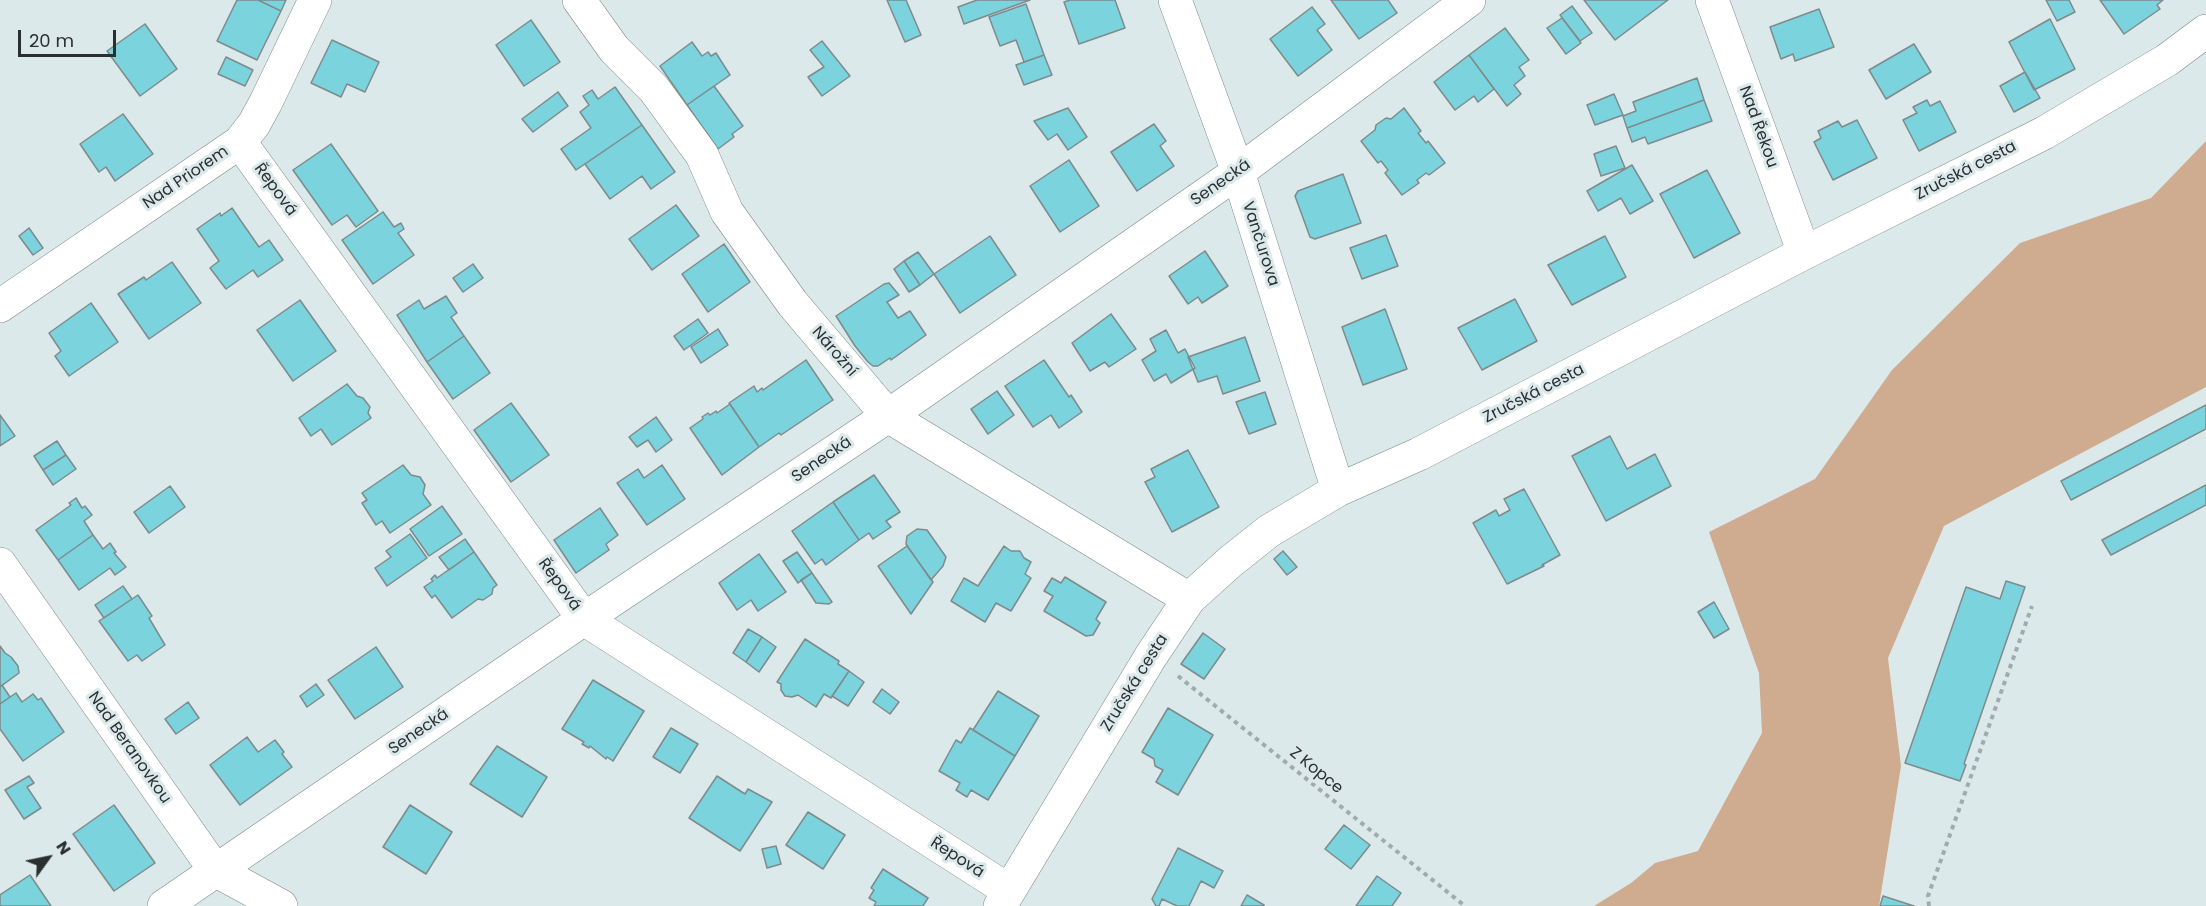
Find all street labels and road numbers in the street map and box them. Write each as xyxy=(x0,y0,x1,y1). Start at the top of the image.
street label: Nad Řekou xyxy=(1734,84,1782,170)
street label: Zručská cesta xyxy=(1912,137,2020,205)
street label: Nad Priorem xyxy=(140,142,232,214)
street label: Senecká xyxy=(1188,156,1254,210)
street label: Řepová xyxy=(249,160,301,220)
street label: Vančurova xyxy=(1237,199,1283,289)
street label: Nárožní xyxy=(807,323,861,381)
street label: Zručská cesta xyxy=(1480,360,1588,428)
street label: Senecká xyxy=(788,433,856,487)
street label: Řepová xyxy=(533,555,585,615)
street label: Zručská cesta xyxy=(1097,631,1173,735)
street label: Nad Beranovkou xyxy=(83,688,175,808)
street label: Senecká xyxy=(385,705,453,759)
street label: Z Kopce xyxy=(1285,744,1347,798)
street label: Řepová xyxy=(926,833,988,883)

